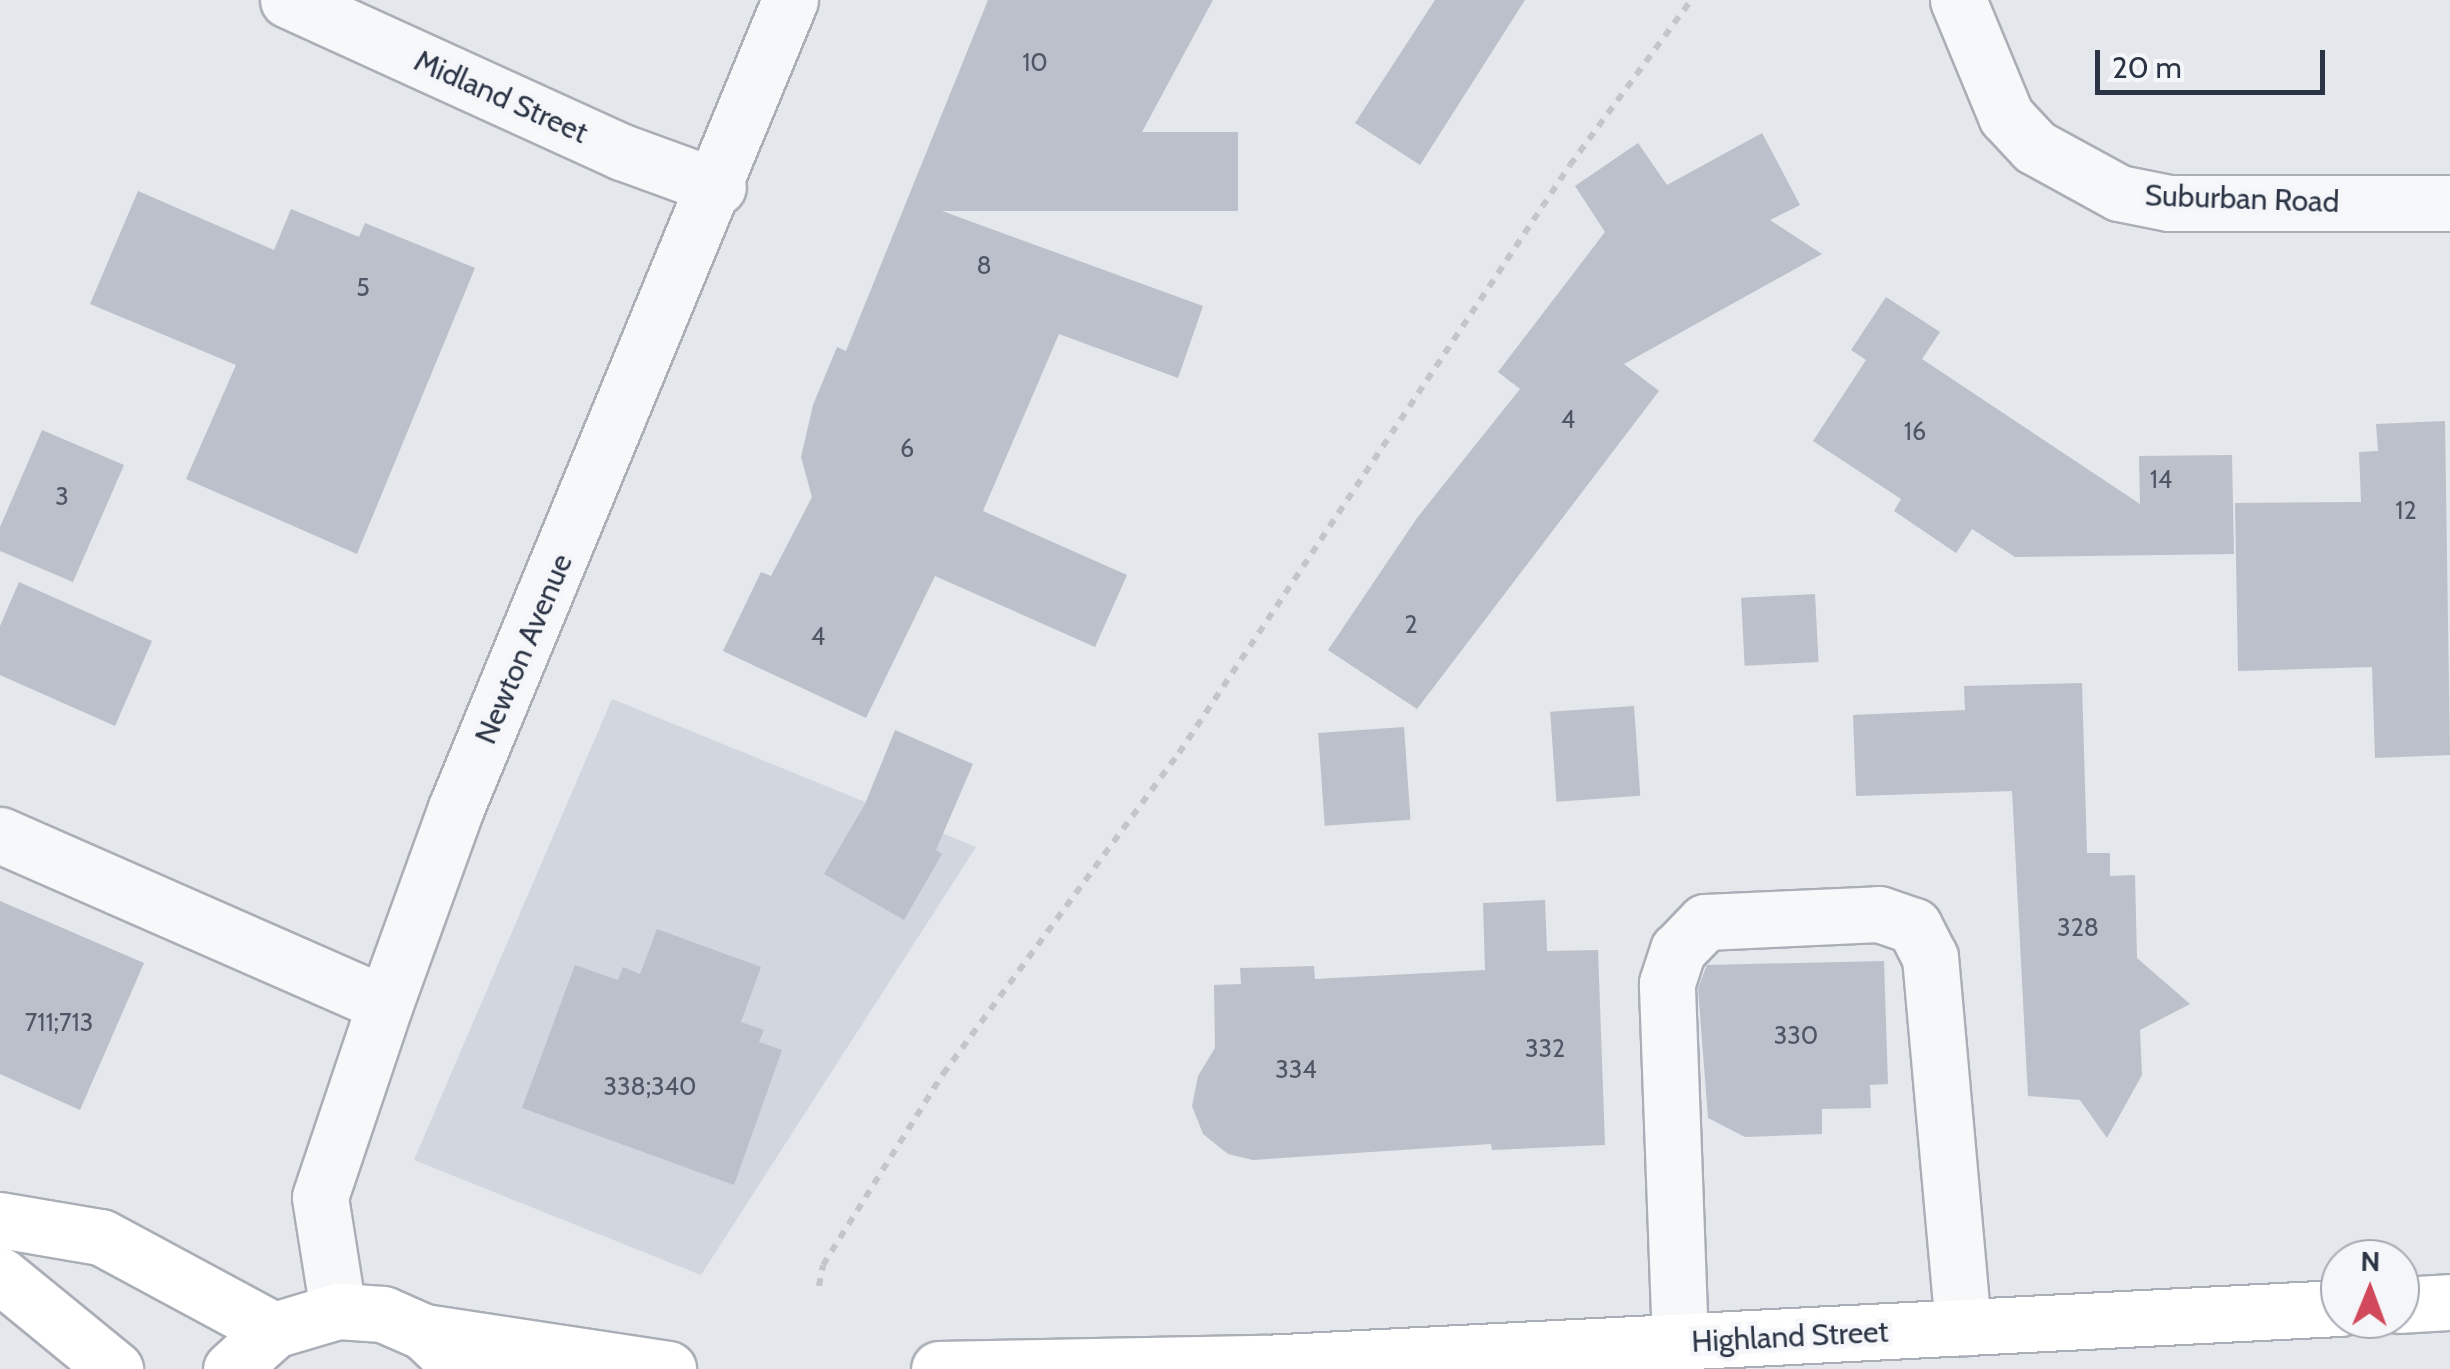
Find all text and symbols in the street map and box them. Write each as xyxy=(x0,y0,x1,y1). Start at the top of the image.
scale bar xyxy=(2100,30,2330,92)
street label: Midland Street xyxy=(409,43,593,151)
house number: 10 xyxy=(1022,47,1048,77)
text: 20 m xyxy=(2112,49,2182,86)
street label: Suburban Road xyxy=(2144,178,2340,220)
house number: 8 xyxy=(976,250,992,280)
house number: 5 xyxy=(356,272,370,302)
house number: 4 xyxy=(1561,404,1575,434)
house number: 16 xyxy=(1904,416,1926,446)
house number: 6 xyxy=(900,433,914,463)
house number: 14 xyxy=(2150,464,2172,494)
house number: 3 xyxy=(55,481,69,511)
house number: 12 xyxy=(2395,495,2417,525)
street label: Newton Avenue xyxy=(468,549,580,749)
house number: 2 xyxy=(1404,609,1418,639)
house number: 4 xyxy=(811,621,825,651)
house number: 328 xyxy=(2057,912,2099,942)
house number: 711;713 xyxy=(25,1007,93,1037)
house number: 330 xyxy=(1774,1020,1818,1050)
house number: 332 xyxy=(1525,1033,1565,1063)
house number: 334 xyxy=(1275,1054,1317,1084)
house number: 338;340 xyxy=(603,1071,697,1101)
north arrow xyxy=(2320,1239,2420,1339)
text: N xyxy=(2360,1244,2381,1278)
street label: Highland Street xyxy=(1691,1314,1889,1360)

